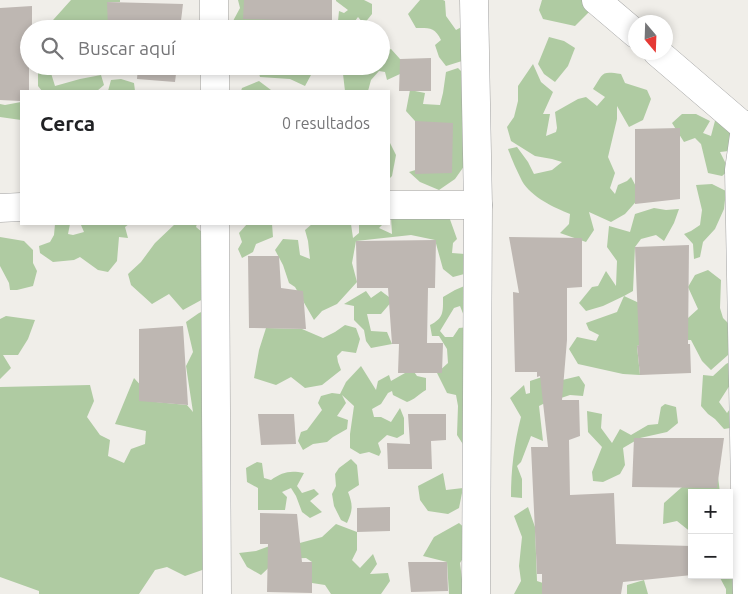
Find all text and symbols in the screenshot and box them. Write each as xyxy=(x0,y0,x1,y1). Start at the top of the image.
north arrow xyxy=(628,15,673,60)
search box xyxy=(20,20,390,75)
icon: search xyxy=(38,34,66,62)
text: Buscar aquí xyxy=(78,37,176,59)
text: Cerca xyxy=(40,111,95,135)
text: 0 resultados xyxy=(282,114,370,132)
map controls xyxy=(688,489,733,579)
button: + xyxy=(688,489,733,534)
button: − xyxy=(688,534,733,579)

